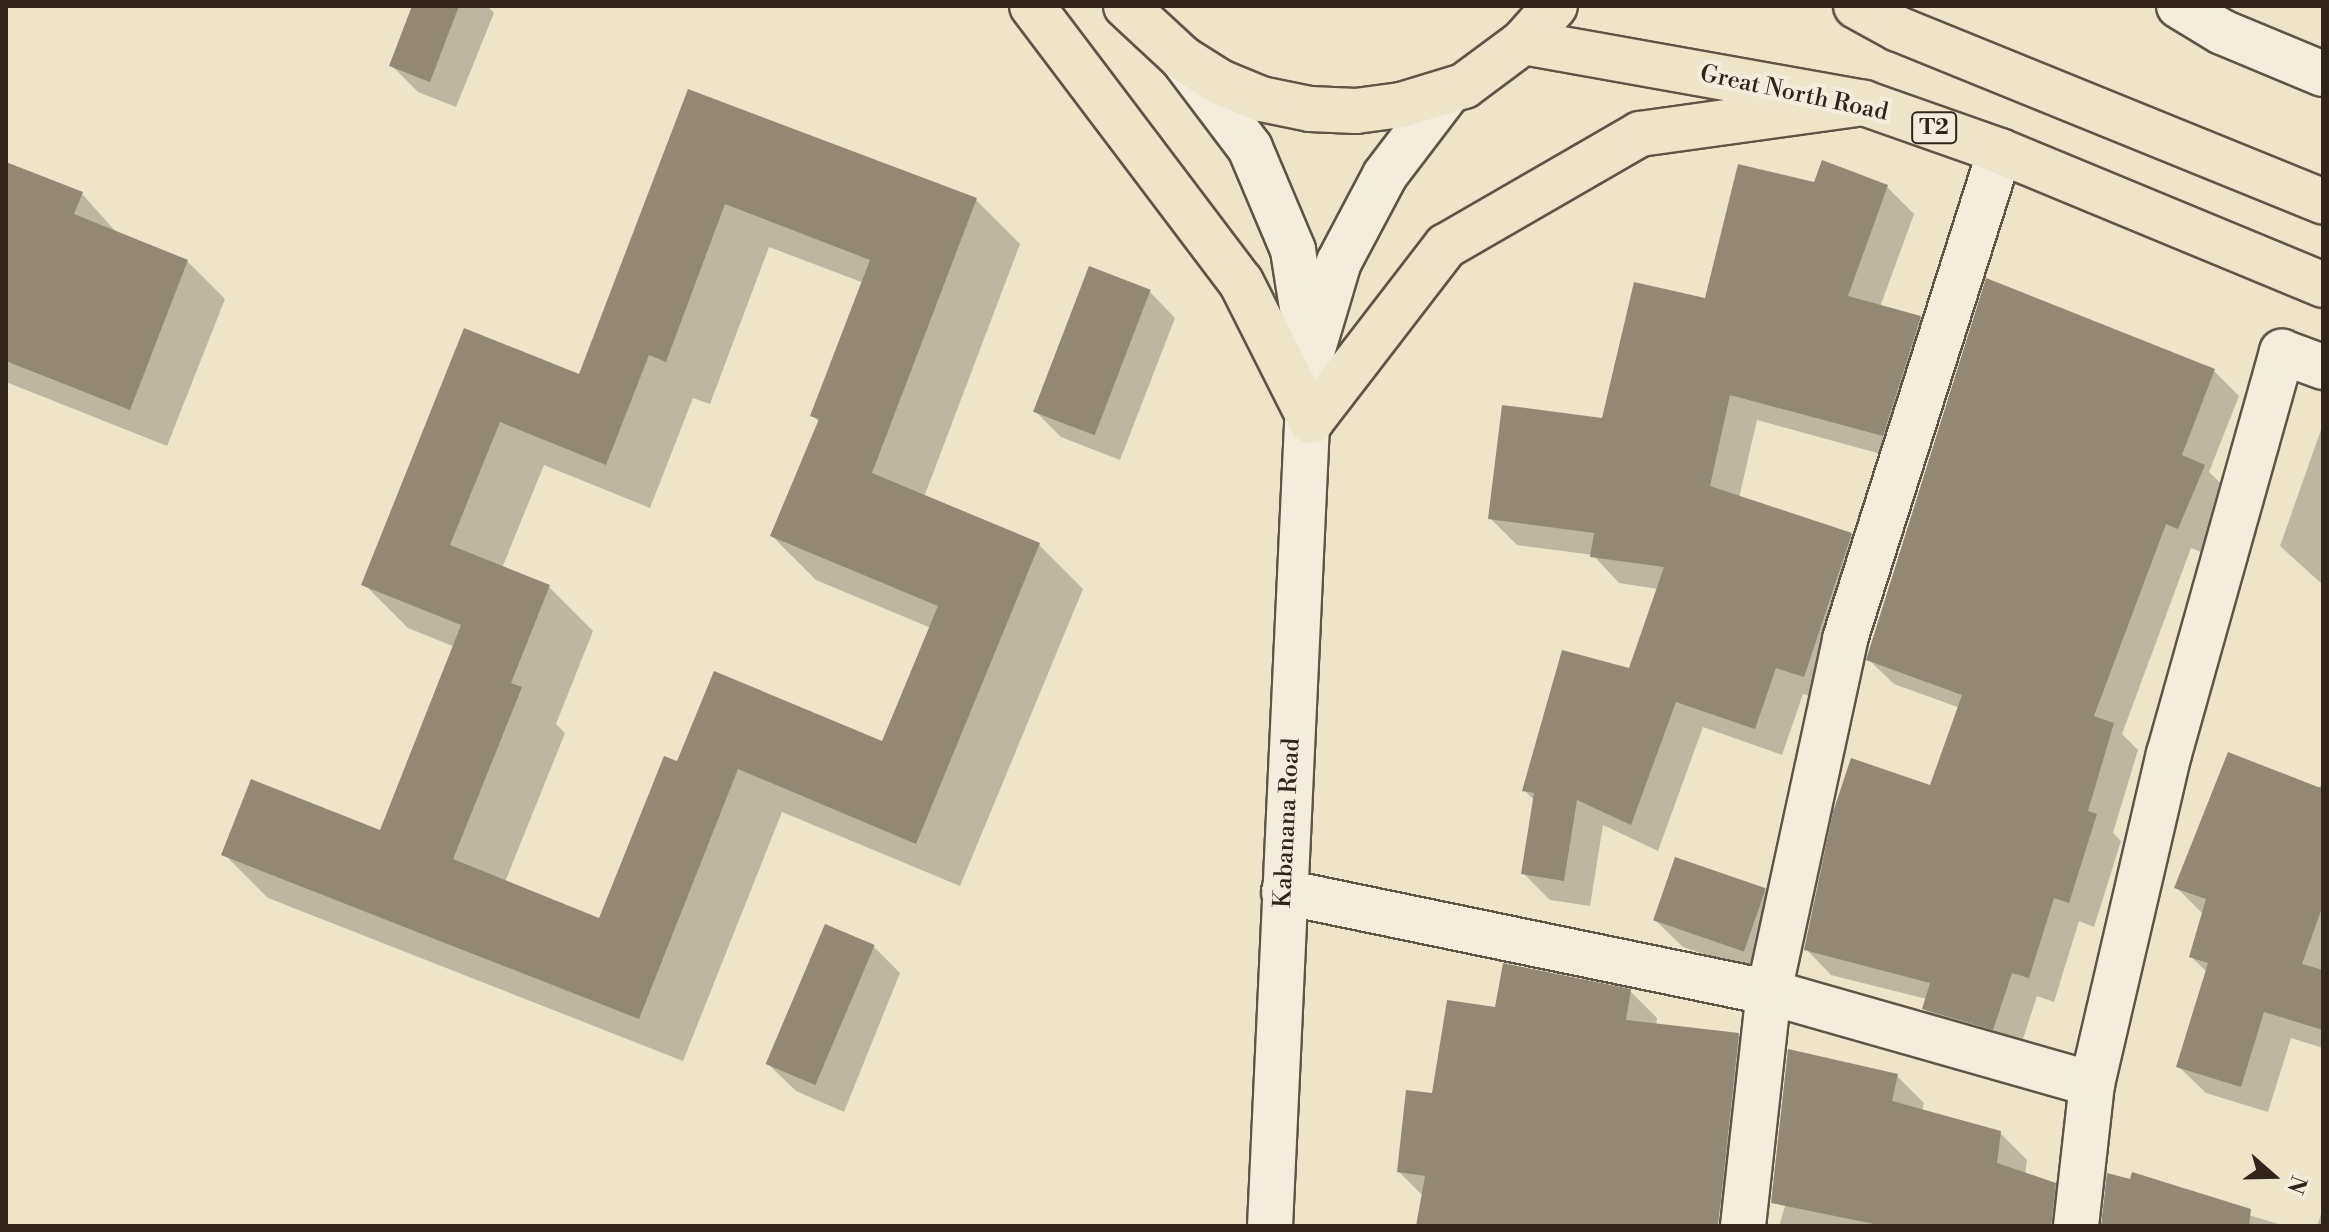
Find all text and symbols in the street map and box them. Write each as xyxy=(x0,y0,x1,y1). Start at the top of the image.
street label: Great North Road xyxy=(1697,60,1891,128)
road number: T2 xyxy=(1910,110,1958,146)
street label: Kabanana Road xyxy=(1269,737,1307,909)
north arrow xyxy=(2233,1136,2313,1216)
text: N xyxy=(2280,1172,2312,1197)

